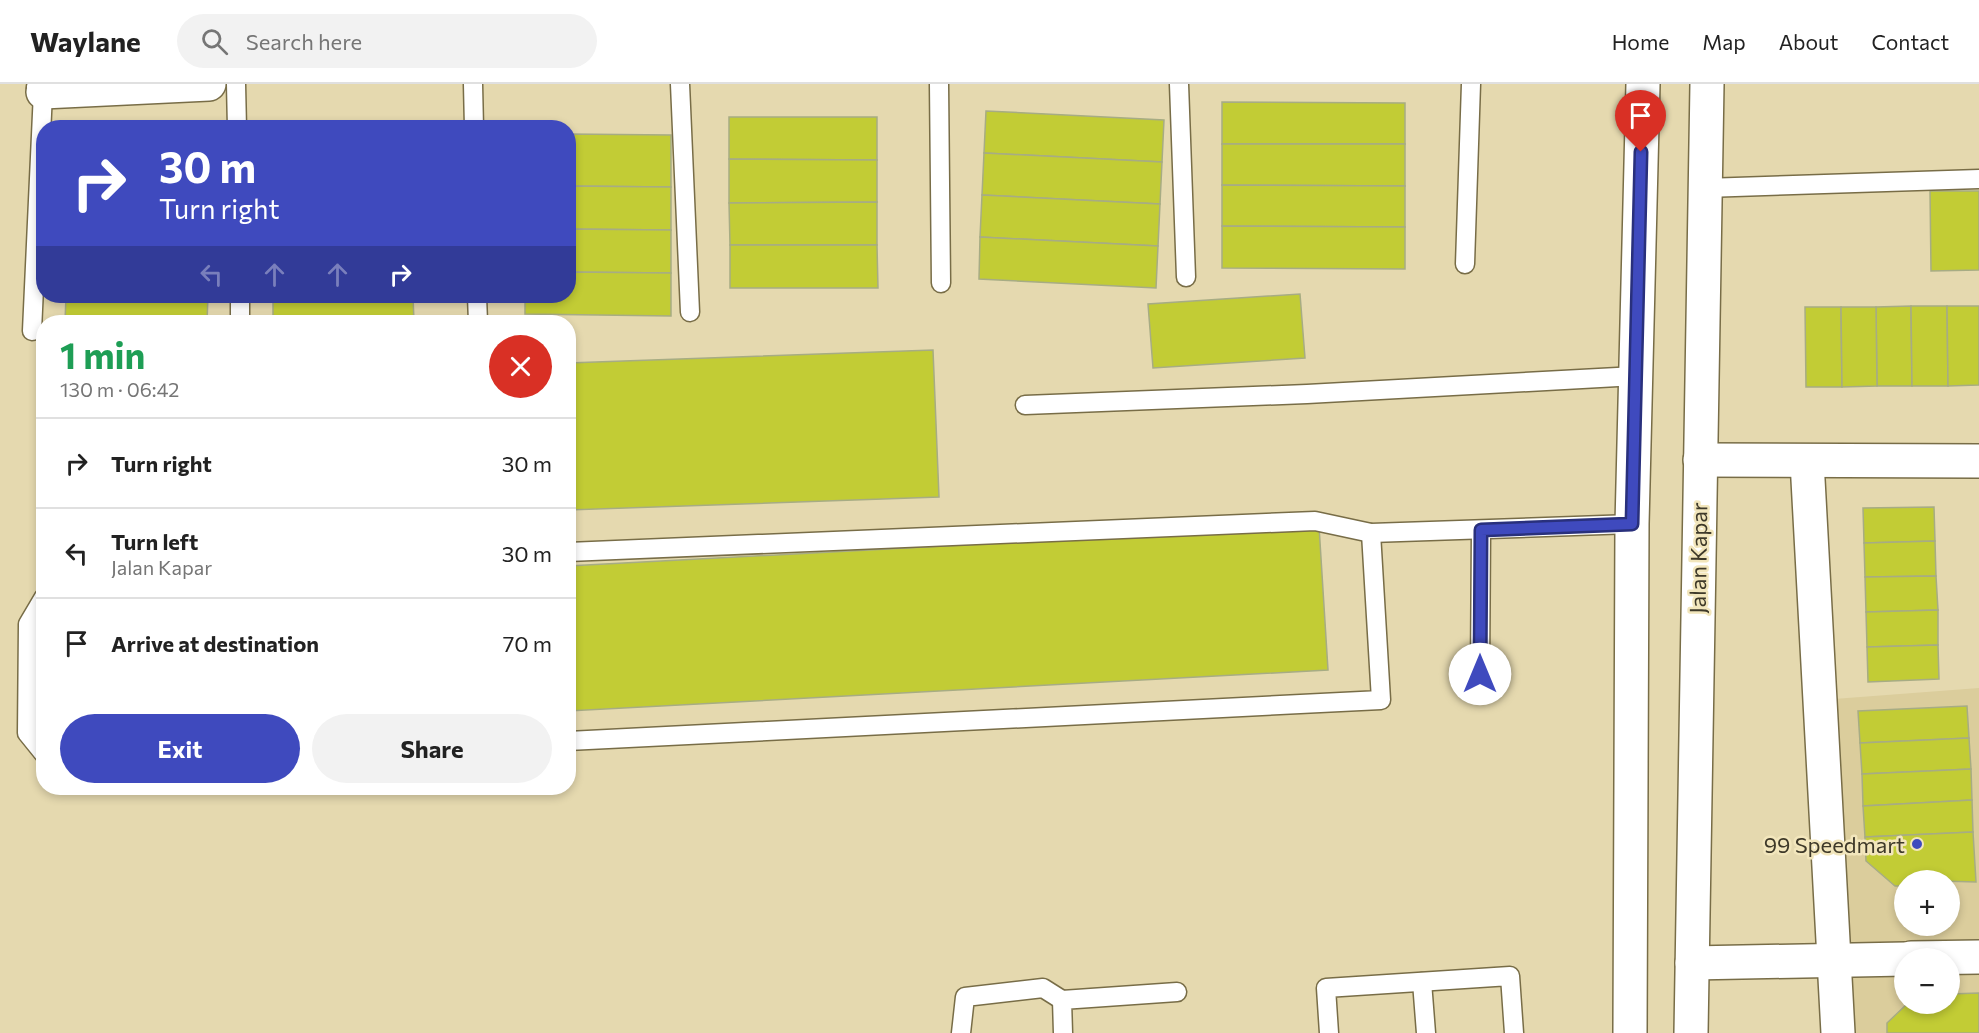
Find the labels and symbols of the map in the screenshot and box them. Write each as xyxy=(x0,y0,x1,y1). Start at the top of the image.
pin xyxy=(1615,90,1666,152)
street label: Jalan Kapar xyxy=(1684,502,1712,614)
position arrow xyxy=(1448,642,1512,706)
place label: 99 Speedmart xyxy=(1764,831,1905,858)
marker: 99 Speedmart xyxy=(1910,837,1924,851)

